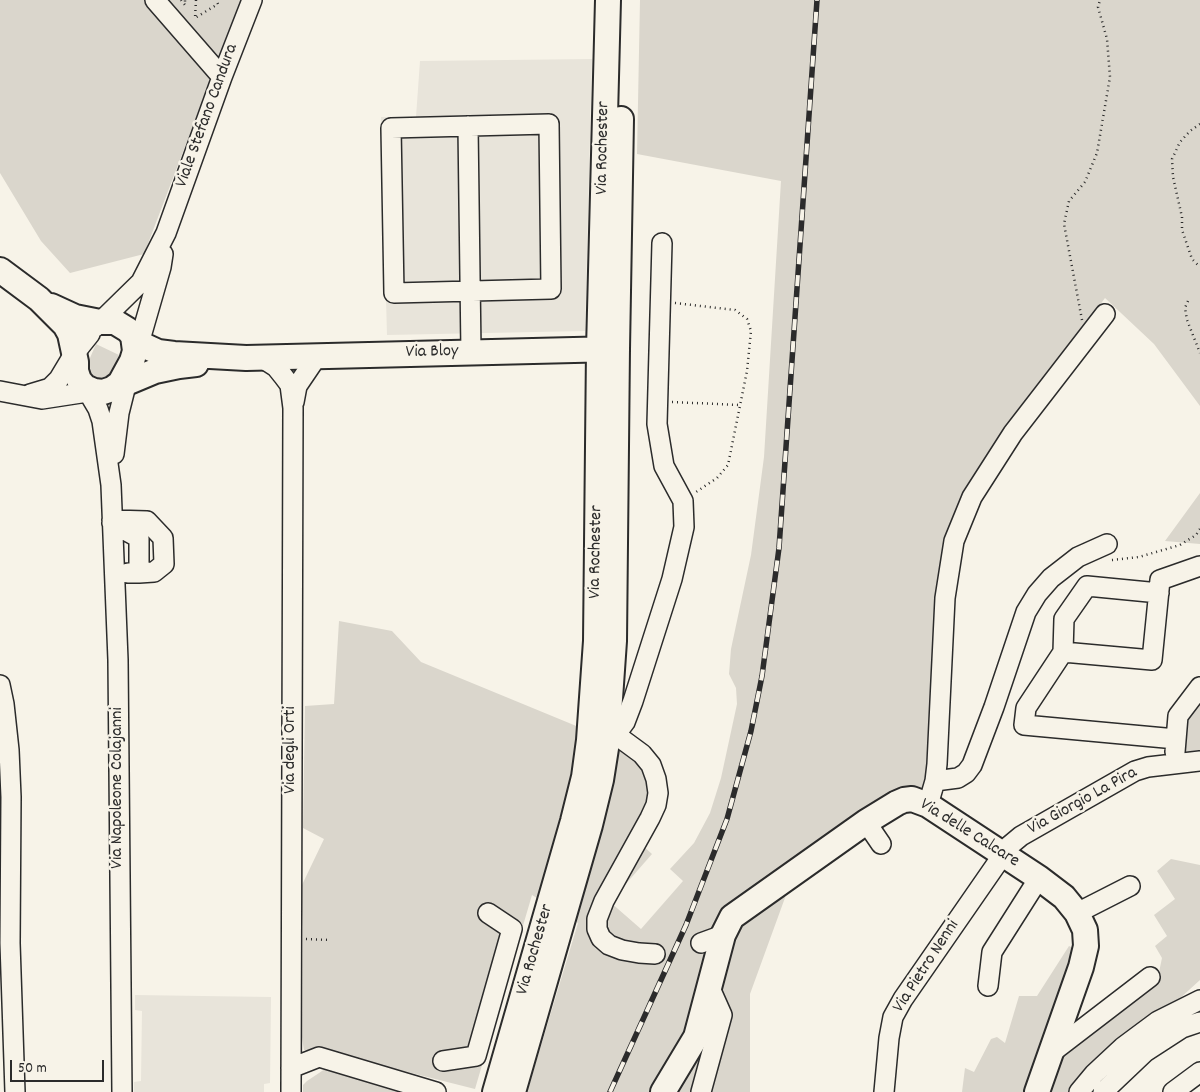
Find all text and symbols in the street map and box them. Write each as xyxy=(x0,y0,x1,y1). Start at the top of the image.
street label: Viale Stefano Candura xyxy=(172,41,244,191)
street label: Via Rochester xyxy=(592,101,616,195)
street label: Via Bloy xyxy=(405,342,459,364)
street label: Via Rochester xyxy=(585,505,609,599)
street label: Via degli Orti xyxy=(281,706,303,794)
street label: Via Napoleone Colajanni xyxy=(108,707,130,869)
street label: Via Giorgio La Pira xyxy=(1025,763,1141,841)
street label: Via delle Calcare xyxy=(915,795,1023,873)
street label: Via Rochester xyxy=(513,902,559,998)
street label: Via Pietro Nenni xyxy=(889,917,965,1017)
scale bar xyxy=(12,1050,106,1082)
text: 50 m xyxy=(18,1058,47,1080)

